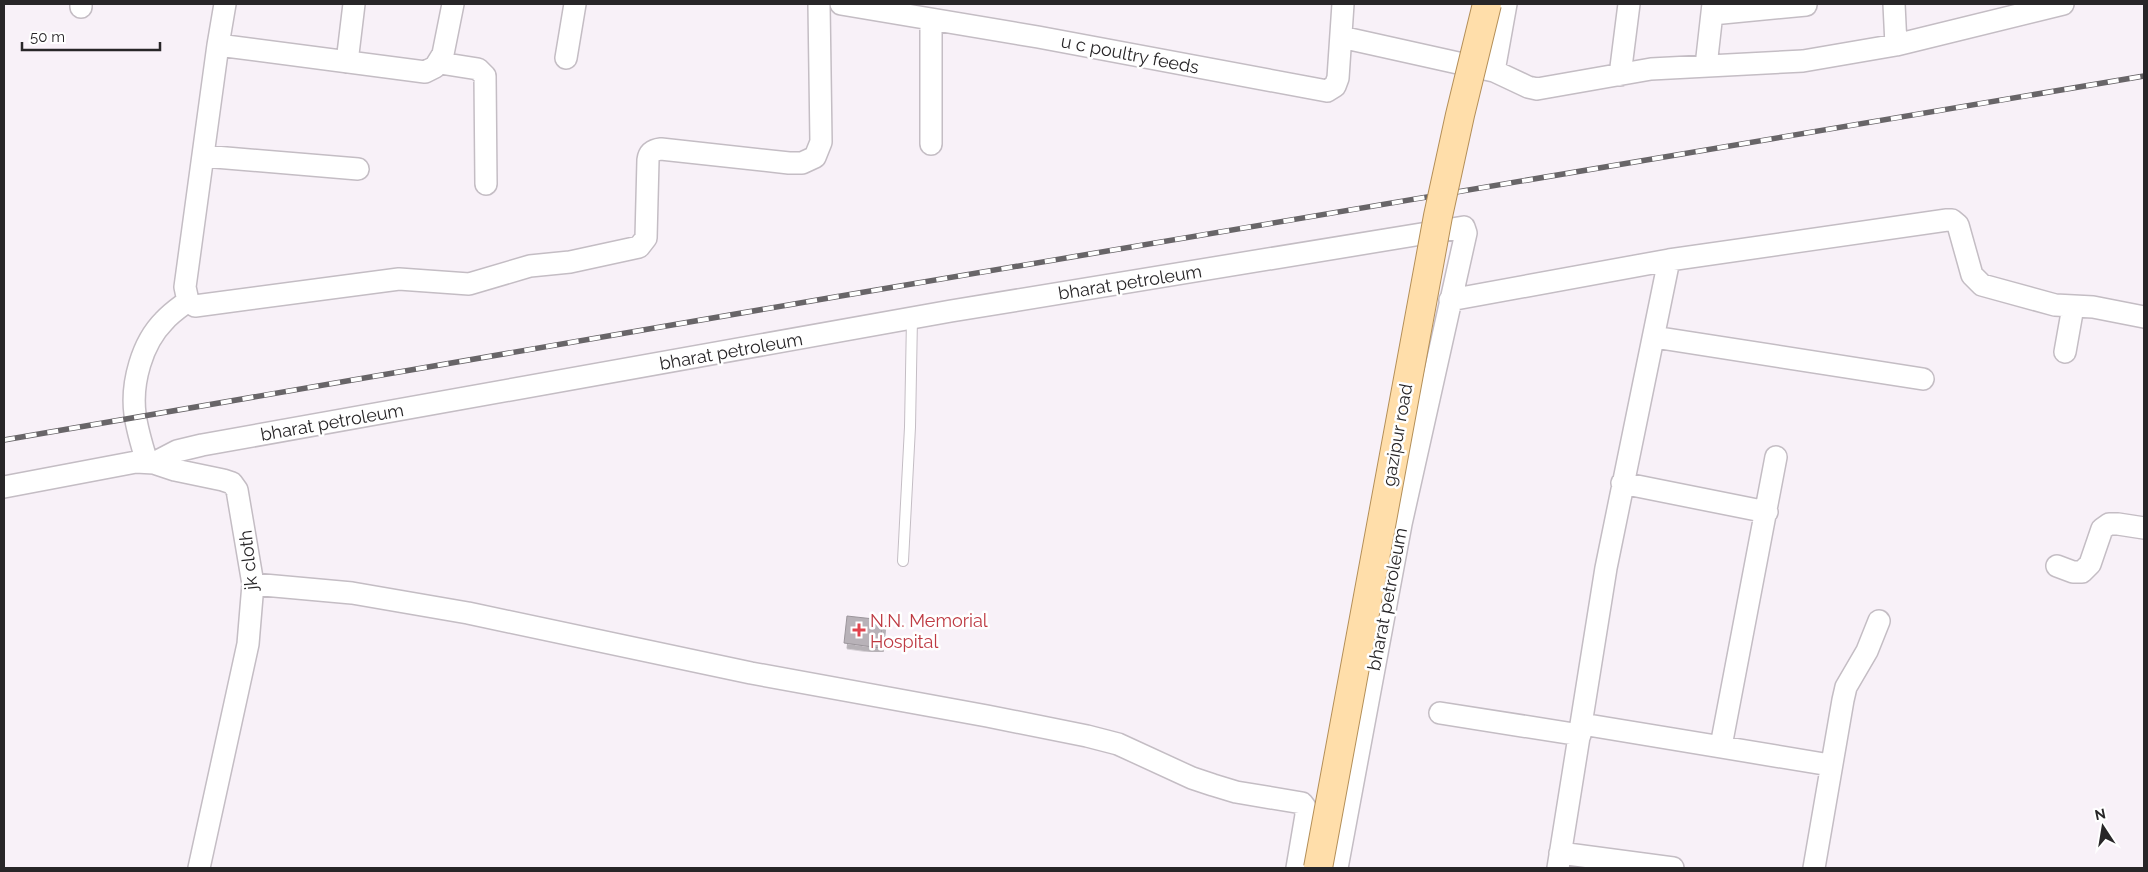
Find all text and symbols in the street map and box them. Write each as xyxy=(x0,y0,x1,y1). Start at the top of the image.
scale bar xyxy=(22,20,160,52)
text: 50 m xyxy=(30,28,65,46)
street label: u c poultry feeds xyxy=(1059,30,1201,78)
street label: bharat petroleum xyxy=(1057,260,1203,304)
street label: bharat petroleum xyxy=(658,328,804,374)
street label: gazipur road xyxy=(1378,382,1416,488)
street label: bharat petroleum xyxy=(259,399,405,445)
street label: bharat petroleum xyxy=(1363,526,1411,672)
street label: jk cloth xyxy=(234,529,262,594)
place label: N.N. Memorial Hospital xyxy=(870,610,988,652)
marker: N.N. Memorial Hospital xyxy=(852,623,866,637)
north arrow xyxy=(2078,802,2128,852)
text: N xyxy=(2093,805,2107,823)

